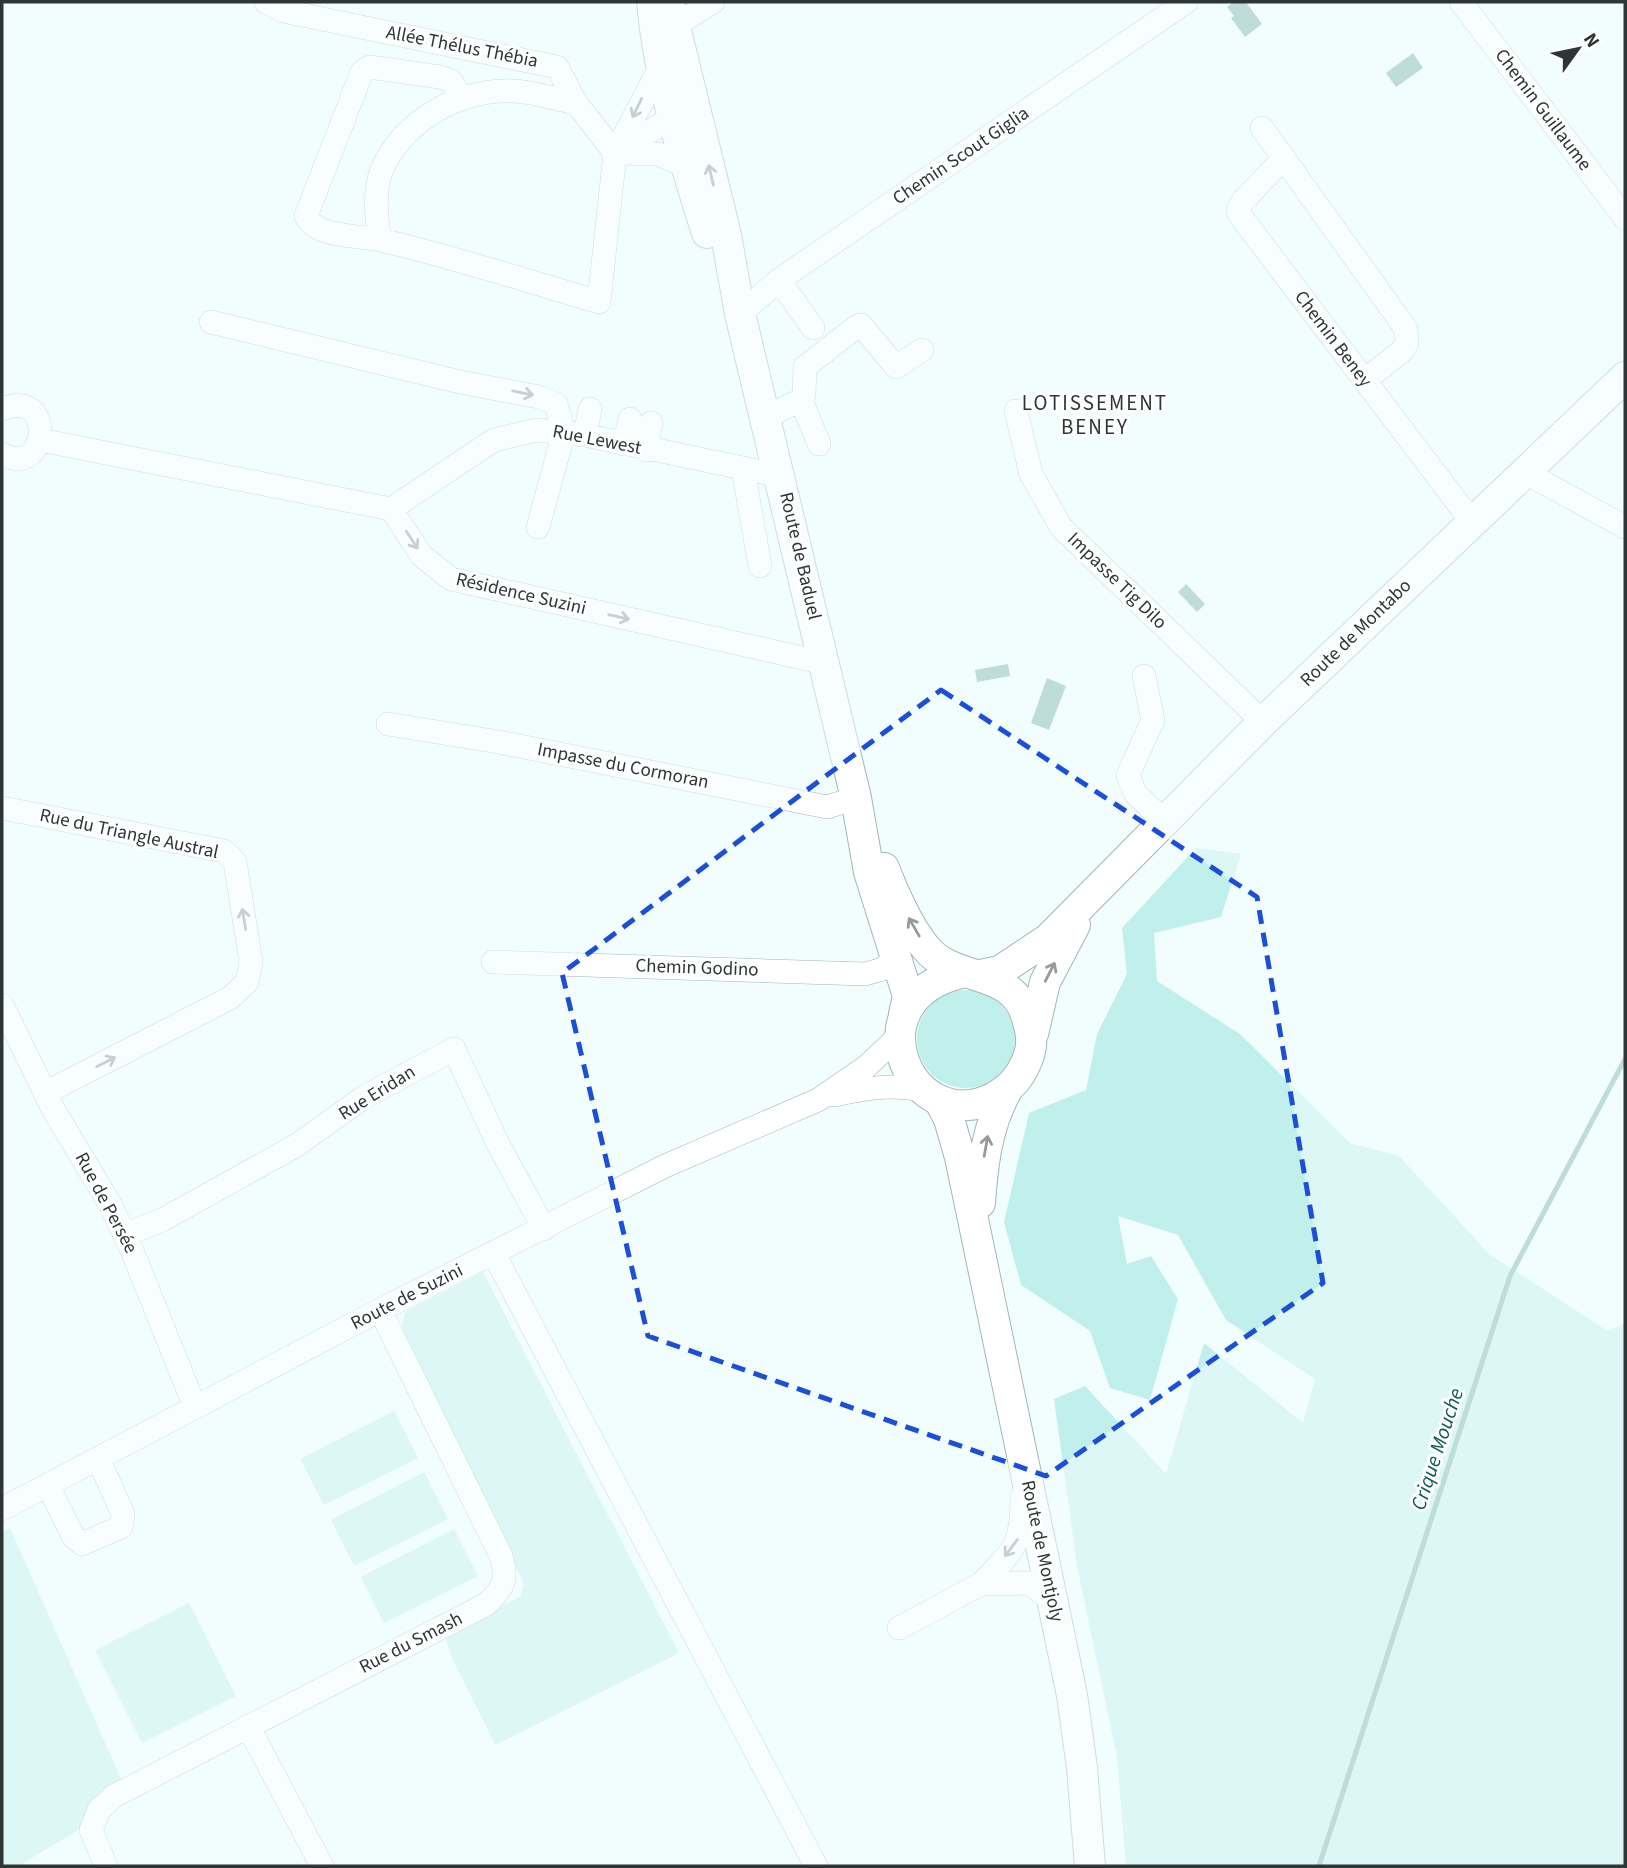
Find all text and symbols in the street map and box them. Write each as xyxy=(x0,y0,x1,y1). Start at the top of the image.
north arrow xyxy=(1543,14,1613,84)
street label: Allée Thélus Thébia xyxy=(384,19,540,75)
text: N xyxy=(1576,28,1606,53)
street label: Chemin Guillaume xyxy=(1488,43,1598,177)
one-way arrow xyxy=(630,97,644,118)
street label: Chemin Scout Giglia xyxy=(887,100,1035,212)
one-way arrow xyxy=(704,164,718,187)
street label: Chemin Beney xyxy=(1288,285,1378,393)
one-way arrow xyxy=(511,387,534,401)
district label: LOTISSEMENT BENEY xyxy=(1022,388,1168,442)
street label: Rue Lewest xyxy=(550,418,644,462)
street label: Route de Baduel xyxy=(772,489,828,623)
street label: Impasse Tig Dilo xyxy=(1061,526,1173,636)
one-way arrow xyxy=(404,530,419,549)
street label: Résidence Suzini xyxy=(453,566,589,622)
street label: Route de Montabo xyxy=(1294,573,1418,693)
one-way arrow xyxy=(607,610,630,624)
street label: Impasse du Cormoran xyxy=(535,736,711,796)
street label: Rue du Triangle Austral xyxy=(37,802,221,866)
one-way arrow xyxy=(237,908,250,931)
one-way arrow xyxy=(906,918,920,938)
street label: Chemin Godino xyxy=(635,952,759,984)
one-way arrow xyxy=(1044,962,1058,983)
one-way arrow xyxy=(95,1055,115,1069)
street label: Rue Eridan xyxy=(333,1059,421,1127)
one-way arrow xyxy=(980,1135,993,1158)
street label: Rue de Persée xyxy=(68,1148,144,1258)
street label: Route de Suzini xyxy=(346,1257,468,1337)
water label: Crique Mouche xyxy=(1403,1384,1471,1514)
street label: Route de Montjoly xyxy=(1014,1478,1070,1624)
one-way arrow xyxy=(1004,1539,1019,1557)
street label: Rue du Smash xyxy=(355,1605,467,1681)

